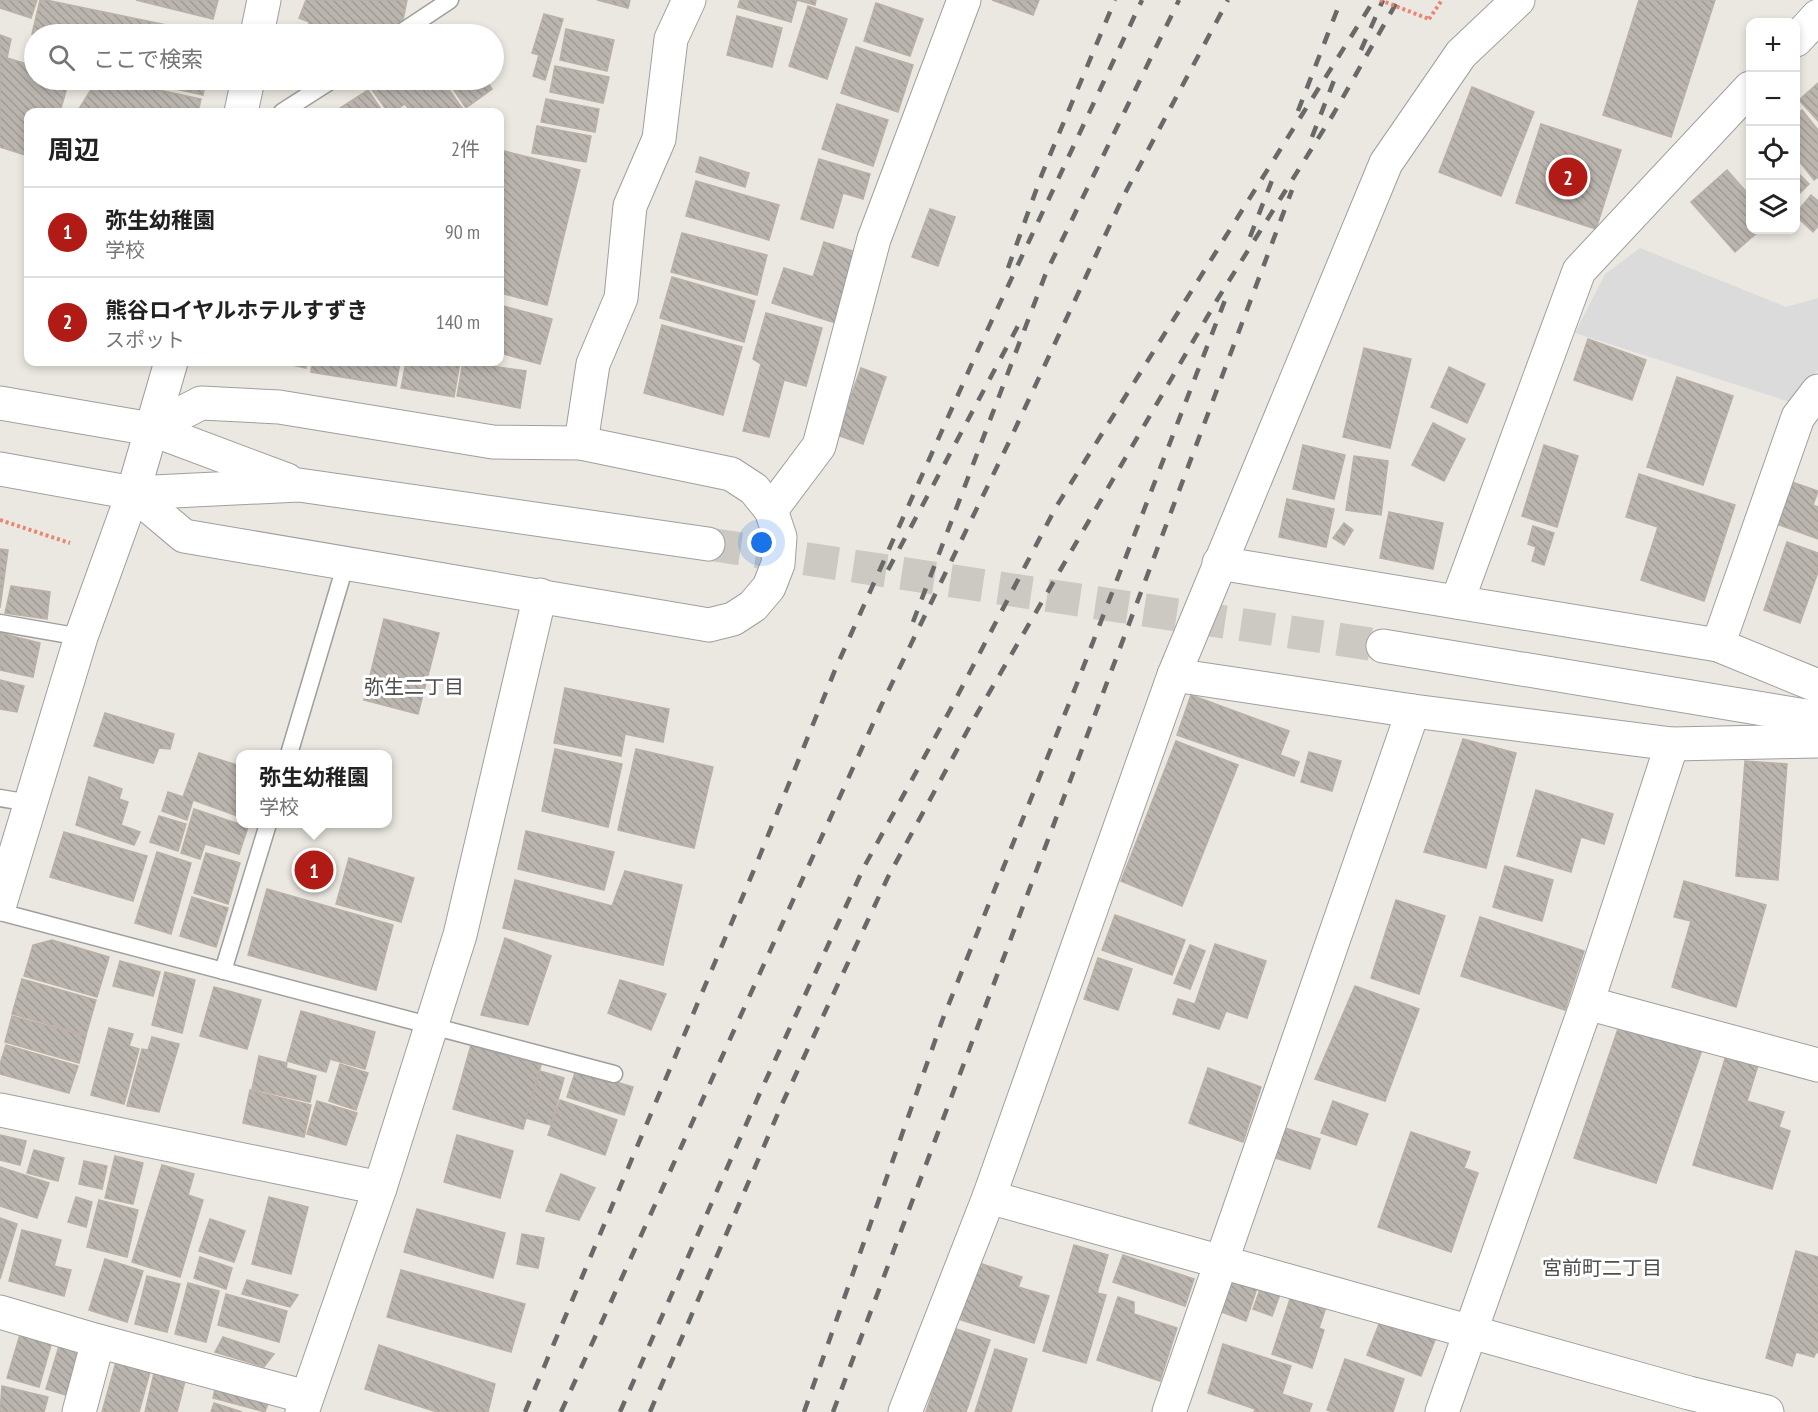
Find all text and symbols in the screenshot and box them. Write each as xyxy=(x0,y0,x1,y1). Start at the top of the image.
map controls xyxy=(1746,18,1800,234)
button: + xyxy=(1746,18,1800,72)
search box xyxy=(24,24,504,90)
icon: search xyxy=(45,41,78,74)
text: ここで検索 xyxy=(93,45,203,73)
button: − xyxy=(1746,72,1800,126)
button: locate xyxy=(1746,126,1800,180)
text: 周辺 xyxy=(48,133,100,166)
text: 2件 xyxy=(451,136,480,162)
pin: 2 xyxy=(1548,154,1588,200)
button: layers xyxy=(1746,180,1800,234)
text: 弥生幼稚園 xyxy=(105,206,215,234)
text: 1 xyxy=(63,219,72,245)
text: 90 m xyxy=(445,219,480,245)
text: 学校 xyxy=(105,237,145,263)
text: 熊谷ロイヤルホテルすずき xyxy=(105,296,368,324)
text: 2 xyxy=(63,309,72,335)
text: 140 m xyxy=(436,309,480,335)
text: スポット xyxy=(105,327,185,353)
your location xyxy=(747,528,776,557)
district label: 弥生二丁目 xyxy=(364,674,464,700)
popup xyxy=(236,750,392,828)
text: 弥生幼稚園 xyxy=(259,763,369,791)
text: 学校 xyxy=(259,794,299,820)
pin: 1 xyxy=(294,848,334,892)
district label: 宮前町二丁目 xyxy=(1542,1255,1662,1281)

